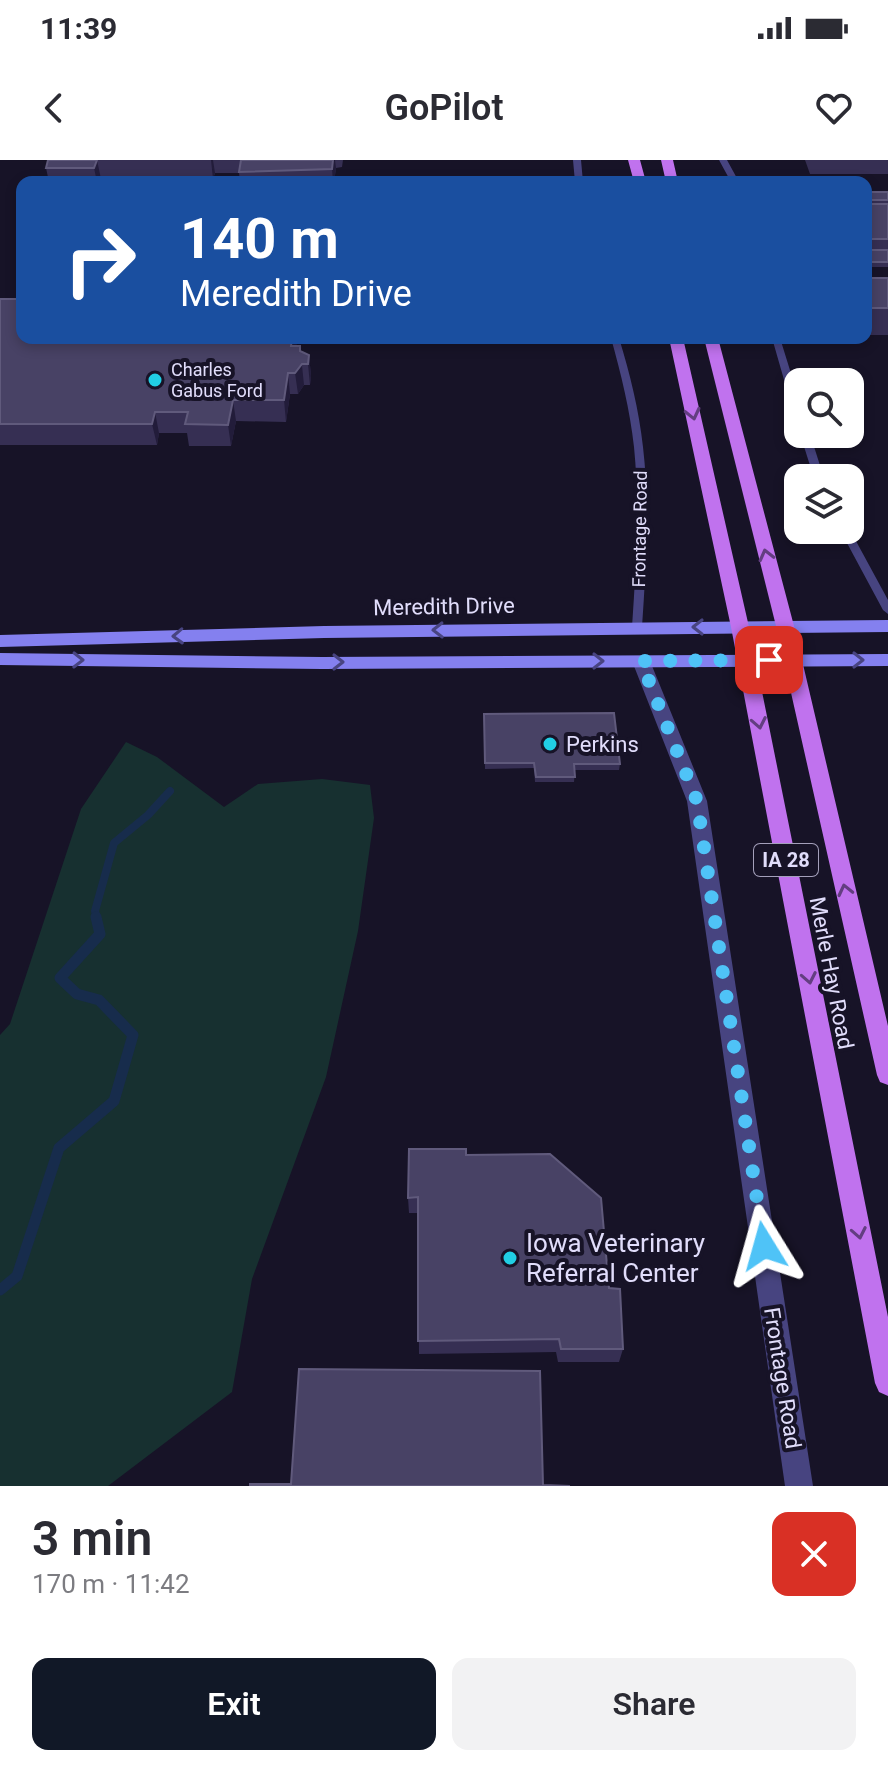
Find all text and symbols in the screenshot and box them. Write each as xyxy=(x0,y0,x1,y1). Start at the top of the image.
text: 11:39 xyxy=(40,11,117,46)
icon: back xyxy=(32,86,76,130)
icon: heart xyxy=(812,86,856,130)
text: GoPilot xyxy=(384,87,504,129)
text: 140 m xyxy=(180,206,339,272)
icon: right xyxy=(48,208,152,312)
text: Meredith Drive xyxy=(180,273,412,315)
place label: Charles Gabus Ford xyxy=(171,359,263,401)
map controls xyxy=(784,368,864,544)
button: search xyxy=(784,368,864,448)
marker: Charles Gabus Ford xyxy=(146,371,164,389)
one-way arrow xyxy=(684,407,701,420)
button: layers xyxy=(784,464,864,544)
street label: Frontage Road xyxy=(628,470,651,588)
one-way arrow xyxy=(759,549,776,563)
street label: Meredith Drive xyxy=(373,593,515,620)
one-way arrow xyxy=(691,618,704,636)
one-way arrow xyxy=(431,621,444,639)
pin xyxy=(735,626,803,694)
one-way arrow xyxy=(171,628,184,645)
icon: arrive xyxy=(747,638,791,682)
one-way arrow xyxy=(852,651,865,669)
one-way arrow xyxy=(72,652,85,669)
one-way arrow xyxy=(592,652,605,670)
one-way arrow xyxy=(332,654,345,671)
one-way arrow xyxy=(750,716,767,730)
place label: Perkins xyxy=(566,732,639,757)
marker: Perkins xyxy=(541,735,559,753)
road number: IA 28 xyxy=(754,844,818,876)
one-way arrow xyxy=(837,884,854,897)
street label: Merle Hay Road xyxy=(804,895,859,1051)
one-way arrow xyxy=(800,971,817,984)
position arrow xyxy=(722,1204,806,1288)
one-way arrow xyxy=(850,1226,867,1240)
place label: Iowa Veterinary Referral Center xyxy=(526,1228,705,1288)
marker: Iowa Veterinary Referral Center xyxy=(501,1249,519,1267)
street label: Frontage Road xyxy=(759,1306,806,1451)
text: 3 min xyxy=(32,1510,152,1567)
button: close xyxy=(772,1512,856,1596)
text: 170 m · 11:42 xyxy=(32,1569,190,1599)
button: Exit xyxy=(32,1658,436,1750)
button: Share xyxy=(452,1658,856,1750)

